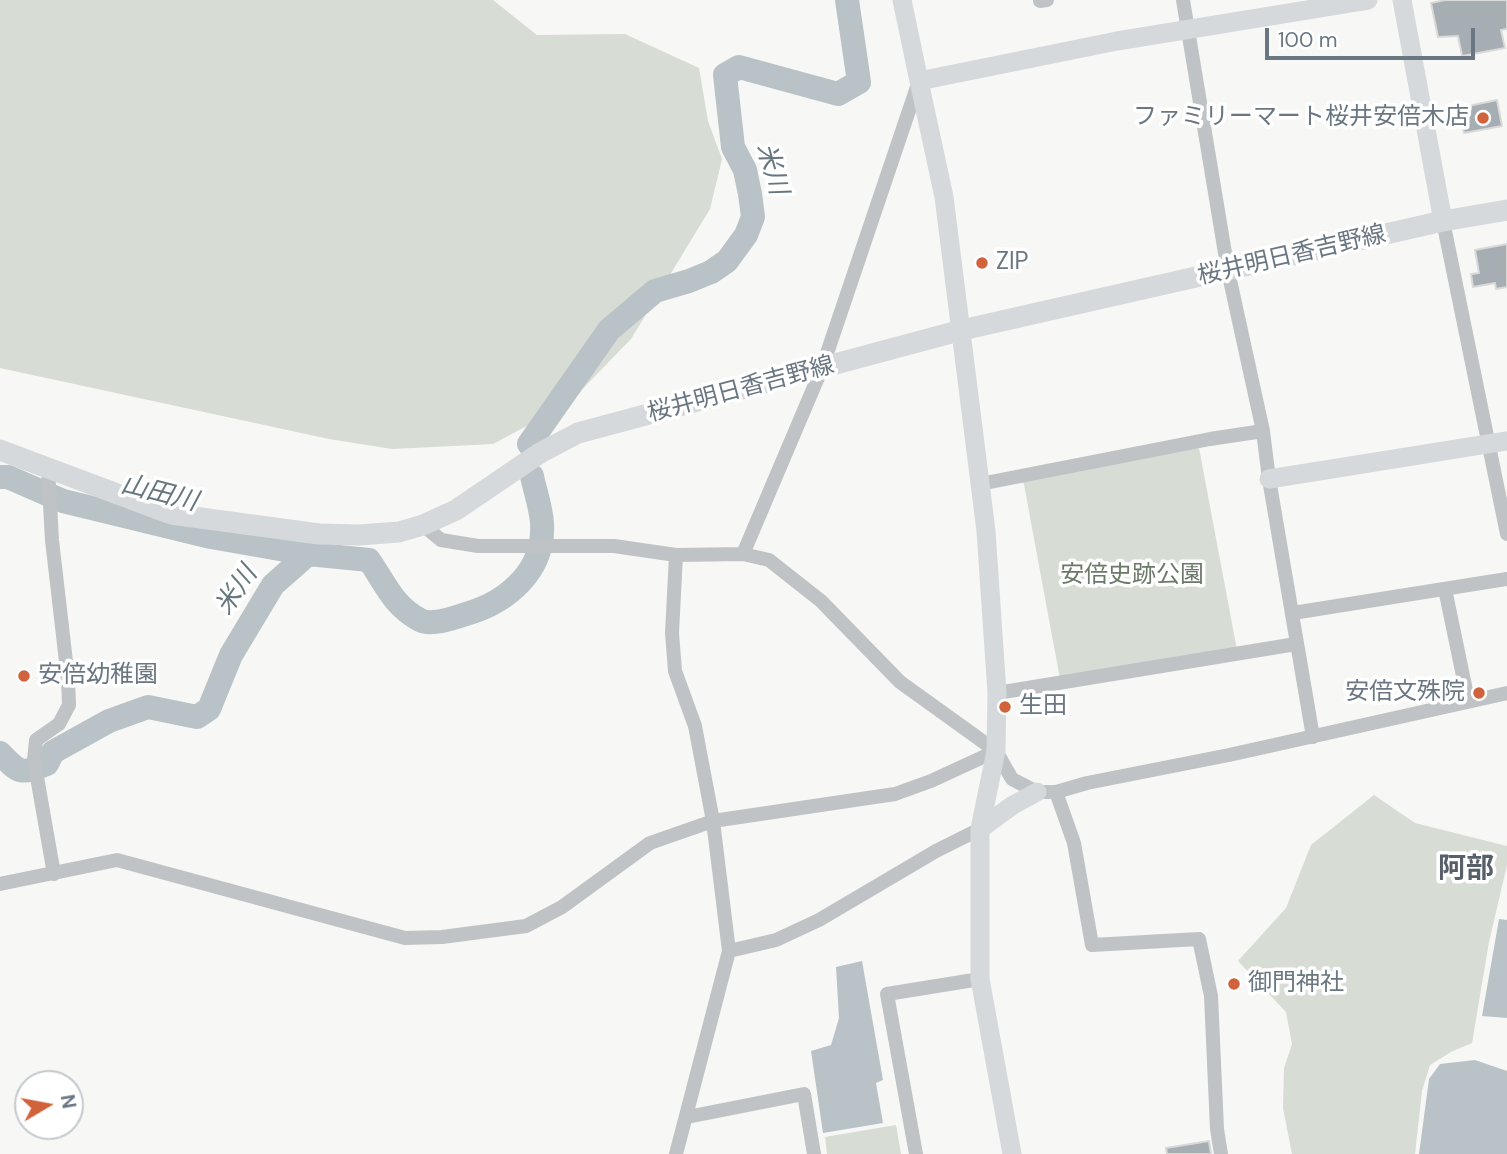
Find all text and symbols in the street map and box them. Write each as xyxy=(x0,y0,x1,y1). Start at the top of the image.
scale bar xyxy=(1269,14,1479,58)
text: 100 m xyxy=(1278,26,1338,54)
place label: ファミリーマート桜井安倍木店 xyxy=(1133,104,1469,132)
marker: ファミリーマート桜井安倍木店 xyxy=(1475,110,1491,126)
water label: 米川 xyxy=(749,140,793,198)
street label: 桜井明日香吉野線 xyxy=(1195,220,1389,292)
place label: ZIP xyxy=(996,249,1029,277)
marker: ZIP xyxy=(974,255,990,271)
street label: 桜井明日香吉野線 xyxy=(645,351,837,429)
water label: 山田川 xyxy=(117,469,201,519)
water label: 米川 xyxy=(210,561,264,621)
park label: 安倍史跡公園 xyxy=(1060,562,1204,590)
place label: 安倍幼稚園 xyxy=(38,662,158,690)
marker: 安倍幼稚園 xyxy=(16,668,32,684)
place label: 安倍文殊院 xyxy=(1345,679,1465,707)
marker: 安倍文殊院 xyxy=(1471,685,1487,701)
place label: 生田 xyxy=(1019,693,1067,721)
marker: 生田 xyxy=(997,699,1013,715)
district label: 阿部 xyxy=(1438,853,1494,887)
place label: 御門神社 xyxy=(1248,970,1344,998)
marker: 御門神社 xyxy=(1226,976,1242,992)
north arrow xyxy=(14,1070,84,1140)
text: N xyxy=(55,1093,82,1111)

